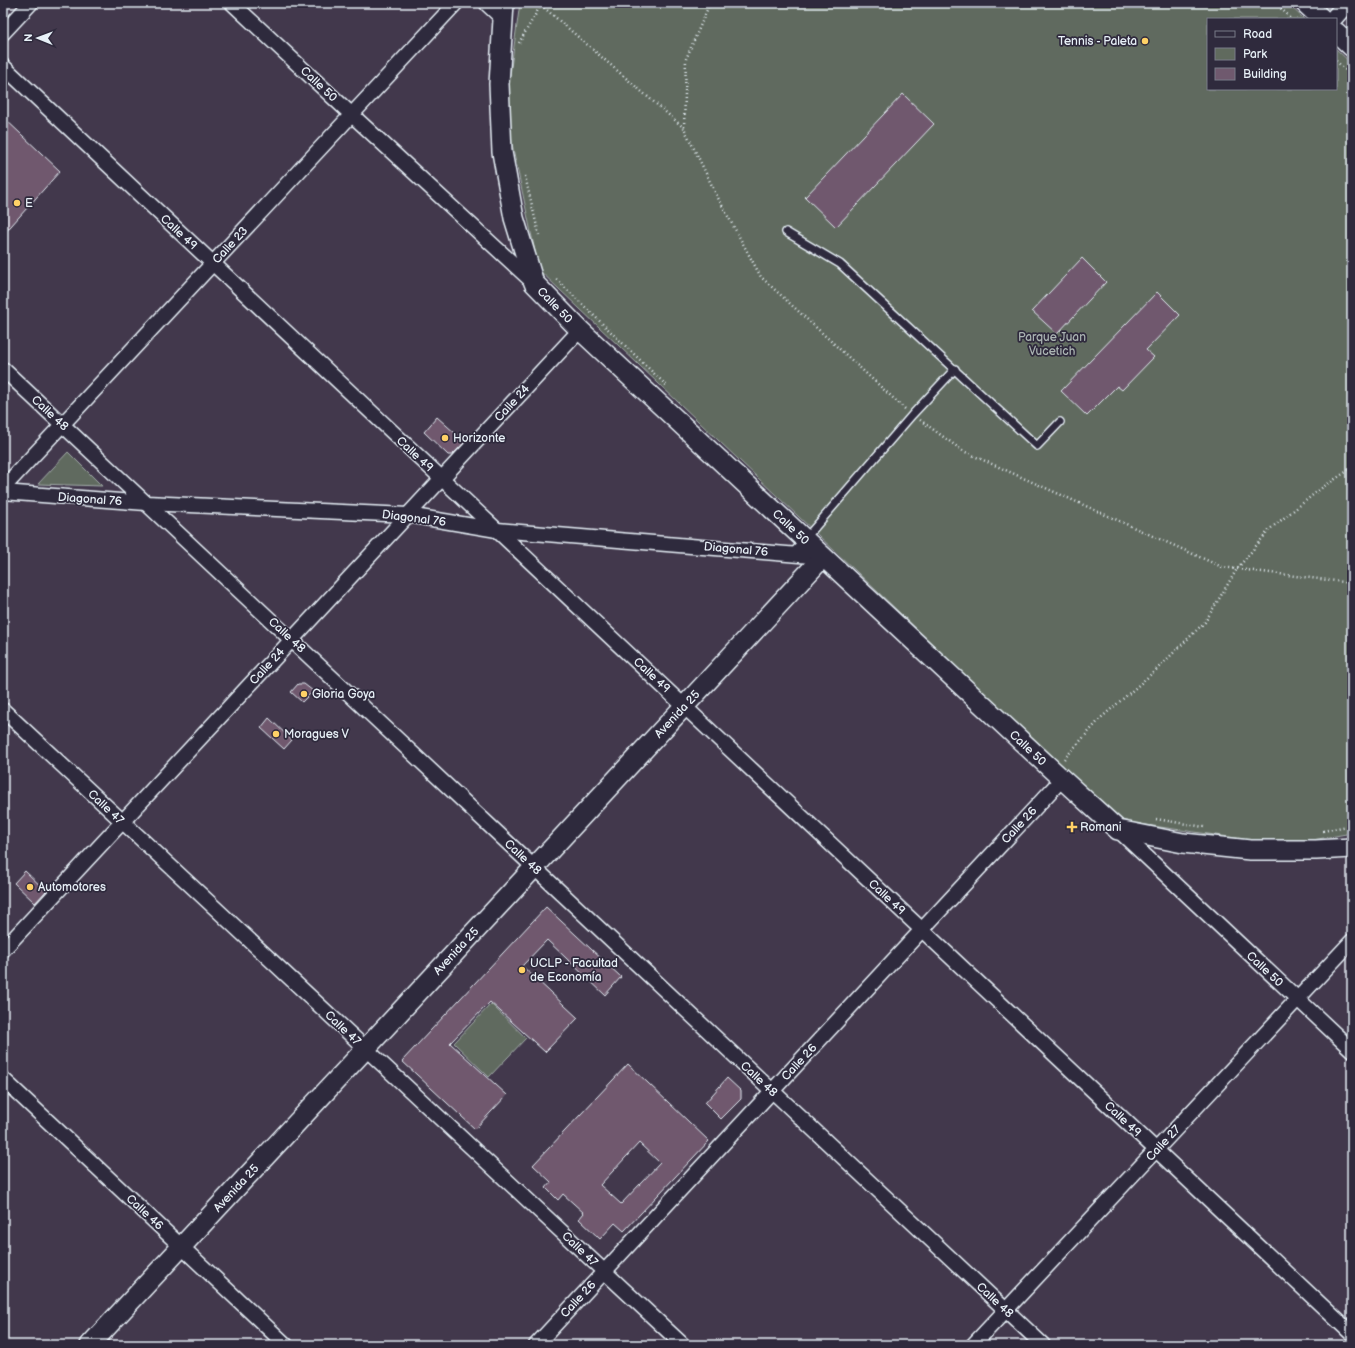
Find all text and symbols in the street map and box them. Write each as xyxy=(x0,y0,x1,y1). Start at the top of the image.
north arrow xyxy=(18,18,58,58)
legend xyxy=(1207,18,1337,90)
text: Road xyxy=(1243,27,1272,42)
text: N xyxy=(22,34,35,42)
place label: Tennis - Paleta xyxy=(1058,34,1137,49)
marker: Tennis - Paleta xyxy=(1140,36,1150,46)
text: Park xyxy=(1243,47,1267,62)
street label: Calle 50 xyxy=(297,64,340,105)
text: Building xyxy=(1243,67,1287,82)
place label: E xyxy=(25,196,33,211)
marker: E xyxy=(12,198,22,208)
street label: Calle 49 xyxy=(157,211,200,253)
street label: Calle 23 xyxy=(209,224,251,267)
street label: Calle 50 xyxy=(534,284,576,327)
park label: Parque Juan Vucetich xyxy=(1018,330,1086,359)
street label: Calle 24 xyxy=(491,381,534,425)
street label: Calle 48 xyxy=(28,392,71,434)
place label: Horizonte xyxy=(453,431,505,446)
street label: Calle 49 xyxy=(393,433,436,475)
marker: Horizonte xyxy=(440,433,450,443)
street label: Diagonal 76 xyxy=(57,490,123,509)
street label: Diagonal 76 xyxy=(381,507,447,530)
street label: Calle 50 xyxy=(769,507,812,548)
street label: Diagonal 76 xyxy=(703,539,769,560)
street label: Calle 48 xyxy=(265,614,308,656)
street label: Calle 24 xyxy=(246,644,289,688)
street label: Calle 49 xyxy=(630,654,673,696)
place label: Gloria Goya xyxy=(312,687,375,702)
street label: Avenida 25 xyxy=(651,687,703,741)
marker: Gloria Goya xyxy=(299,689,309,699)
place label: Moragues V xyxy=(284,727,350,742)
street label: Calle 50 xyxy=(1006,728,1049,769)
marker: Moragues V xyxy=(271,729,281,739)
street label: Calle 47 xyxy=(84,787,127,828)
street label: Calle 26 xyxy=(998,804,1040,847)
place label: Romani xyxy=(1080,820,1122,835)
marker: Romani xyxy=(1067,822,1077,832)
street label: Calle 48 xyxy=(501,836,544,878)
street label: Calle 49 xyxy=(865,876,908,918)
place label: Automotores xyxy=(38,880,106,895)
marker: Automotores xyxy=(25,882,35,892)
street label: Avenida 25 xyxy=(430,924,482,978)
street label: Calle 50 xyxy=(1243,949,1286,990)
place label: UCLP - Facultad de Economía xyxy=(530,956,618,985)
marker: UCLP - Facultad de Economía xyxy=(517,965,527,975)
street label: Calle 47 xyxy=(321,1008,364,1049)
street label: Calle 26 xyxy=(778,1041,820,1084)
street label: Calle 48 xyxy=(737,1058,780,1100)
street label: Calle 49 xyxy=(1101,1098,1144,1140)
street label: Calle 27 xyxy=(1143,1122,1184,1165)
street label: Avenida 25 xyxy=(210,1161,262,1215)
street label: Calle 46 xyxy=(123,1191,166,1233)
street label: Calle 47 xyxy=(558,1229,601,1270)
street label: Calle 26 xyxy=(557,1278,599,1321)
street label: Calle 48 xyxy=(973,1279,1016,1321)

